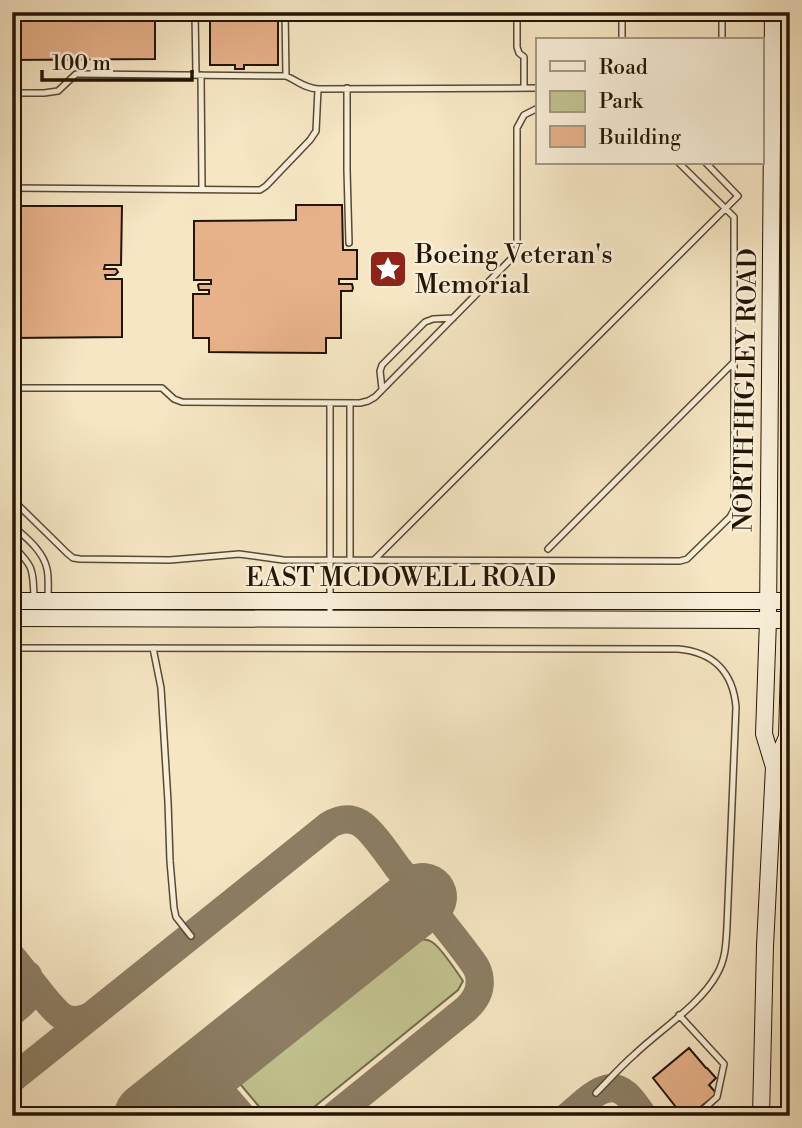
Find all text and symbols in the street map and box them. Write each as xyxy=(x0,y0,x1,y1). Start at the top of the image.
scale bar xyxy=(42,38,192,82)
legend xyxy=(536,38,764,164)
text: 100 m xyxy=(52,51,111,77)
text: Road xyxy=(599,55,648,81)
text: Park xyxy=(599,89,644,115)
text: Building xyxy=(598,125,681,151)
place label: Boeing Veteran's Memorial xyxy=(414,239,613,301)
place icon: Boeing Veteran's Memorial xyxy=(367,248,409,290)
street label: NORTH HIGLEY ROAD xyxy=(728,248,764,532)
street label: EAST MCDOWELL ROAD xyxy=(246,562,556,594)

